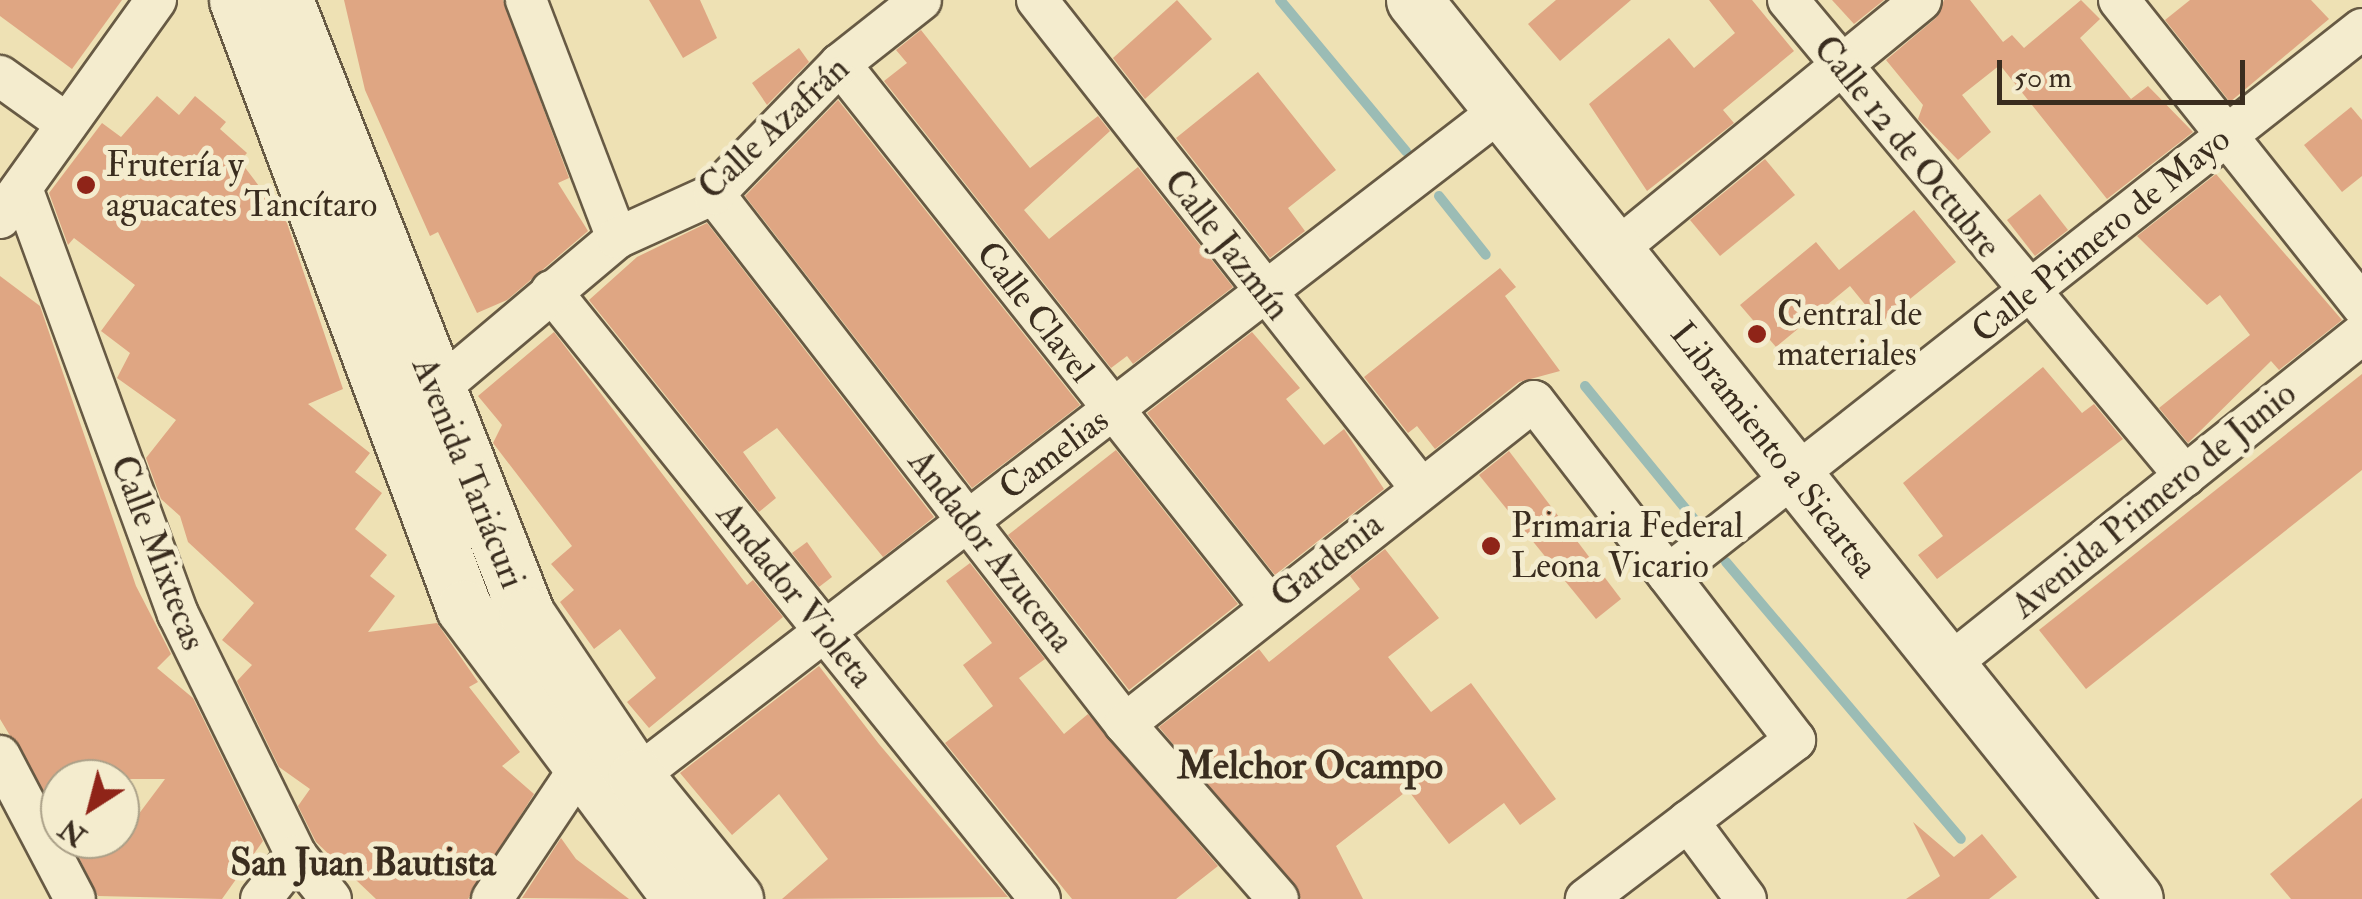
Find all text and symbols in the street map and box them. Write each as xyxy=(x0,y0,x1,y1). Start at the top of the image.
street label: Calle 12 de Octubre xyxy=(1805,28,2009,266)
scale bar xyxy=(2002,40,2250,102)
street label: Calle Azafrán xyxy=(690,48,858,208)
text: 50 m xyxy=(2014,59,2072,96)
street label: Calle Primero de Mayo xyxy=(1963,118,2239,352)
place label: Frutería y aguacates Tancítaro xyxy=(106,144,377,226)
street label: Calle Jazmín xyxy=(1155,162,1299,328)
marker: Frutería y aguacates Tancítaro xyxy=(75,174,97,196)
street label: Calle Clavel xyxy=(967,233,1103,391)
place label: Central de materiales xyxy=(1777,293,1922,375)
street label: Libramiento a Sicartsa xyxy=(1661,314,1887,586)
marker: Central de materiales xyxy=(1746,323,1768,345)
street label: Avenida Tariácuri xyxy=(403,352,533,594)
street label: Avenida Primero de Junio xyxy=(2004,373,2304,627)
street label: Camelias xyxy=(991,399,1117,509)
street label: Andador Azucena xyxy=(899,442,1083,660)
street label: Calle Mixtecas xyxy=(102,450,214,656)
street label: Andador Violeta xyxy=(708,494,882,696)
street label: Gardenia xyxy=(1263,503,1391,617)
place label: Primaria Federal Leona Vicario xyxy=(1511,505,1743,587)
marker: Primaria Federal Leona Vicario xyxy=(1480,535,1502,557)
district label: Melchor Ocampo xyxy=(1177,744,1443,790)
north arrow xyxy=(40,759,140,859)
text: N xyxy=(53,811,94,854)
district label: San Juan Bautista xyxy=(230,841,496,887)

